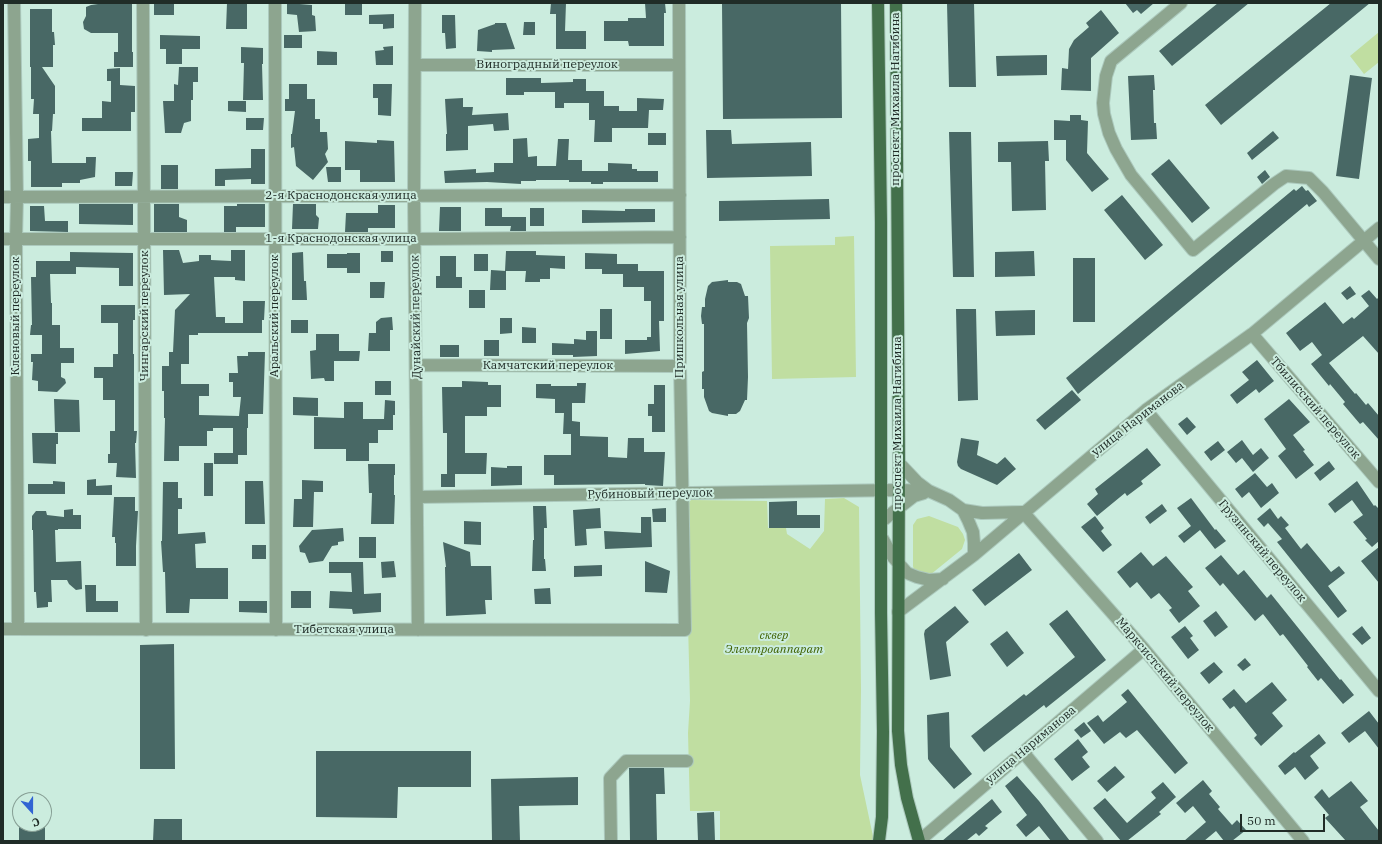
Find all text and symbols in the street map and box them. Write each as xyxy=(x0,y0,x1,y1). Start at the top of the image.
street label: проспект Михаила Нагибина xyxy=(889,12,903,186)
street label: Виноградный переулок xyxy=(476,58,618,72)
street label: 2-я Краснодонская улица xyxy=(265,189,417,203)
street label: 1-я Краснодонская улица xyxy=(265,232,417,246)
street label: Чингарский переулок xyxy=(138,250,152,382)
street label: Аральский переулок xyxy=(268,255,282,377)
street label: Дунайский переулок xyxy=(408,255,424,379)
street label: Кленовый переулок xyxy=(9,256,23,376)
street label: Пришкольная улица xyxy=(673,256,687,378)
street label: проспект Михаила Нагибина xyxy=(891,336,905,510)
street label: Тбилисский переулок xyxy=(1267,354,1363,462)
street label: Камчатский переулок xyxy=(483,359,613,373)
street label: улица Нариманова xyxy=(1089,378,1187,460)
street label: Рубиновый переулок xyxy=(587,486,713,502)
street label: Грузинский переулок xyxy=(1215,497,1309,605)
street label: Марксистский переулок xyxy=(1113,615,1217,735)
street label: Тибетская улица xyxy=(294,623,394,637)
park label: cквер Электроаппарат xyxy=(725,629,823,657)
street label: улица Нариманова xyxy=(983,703,1079,787)
north arrow xyxy=(12,792,52,832)
scale bar xyxy=(1242,806,1327,832)
text: 50 m xyxy=(1247,813,1276,828)
text: С xyxy=(30,814,42,830)

